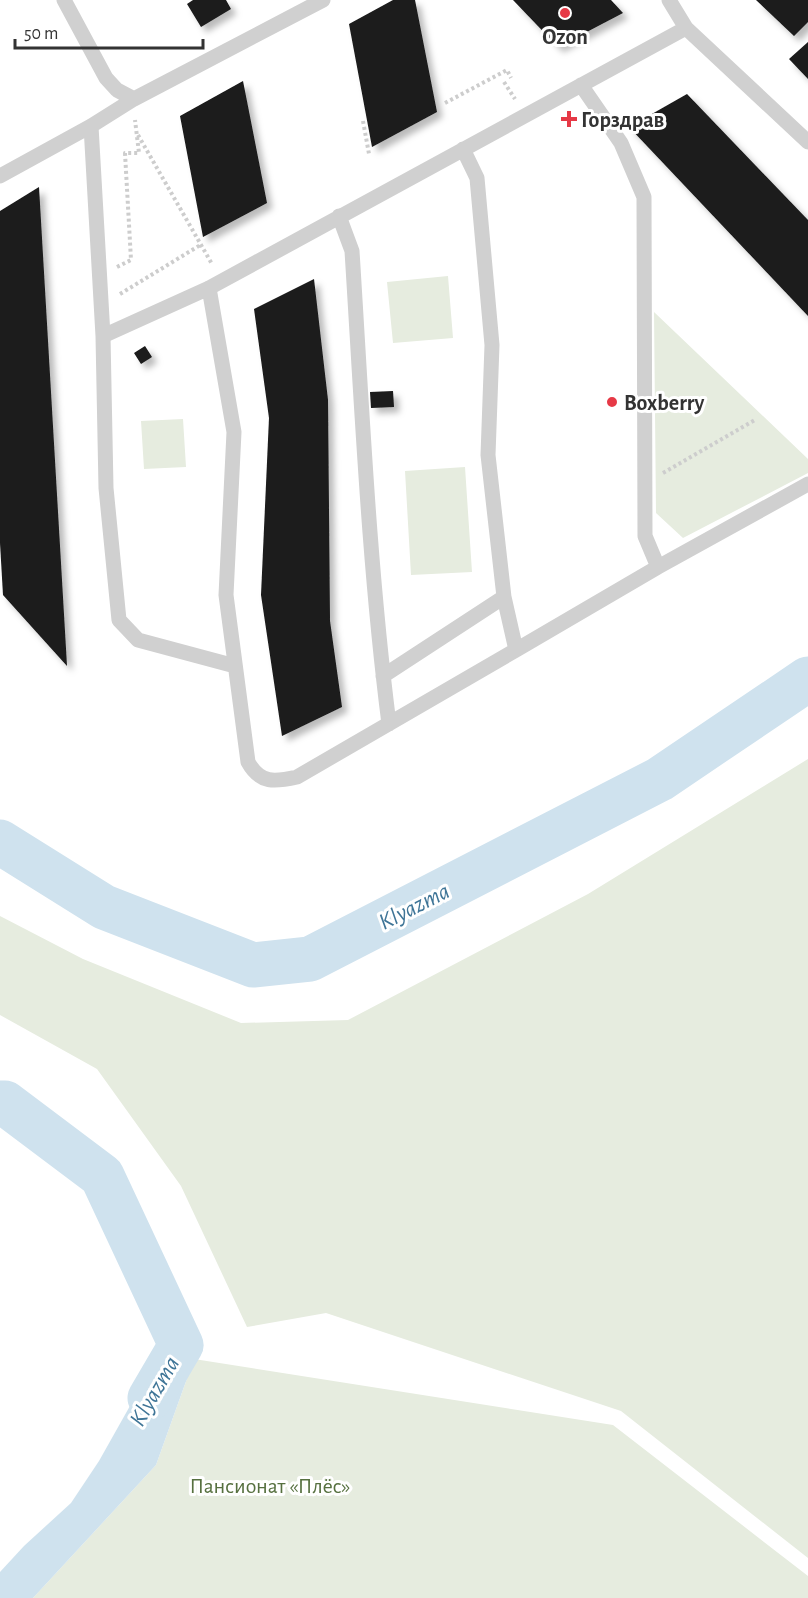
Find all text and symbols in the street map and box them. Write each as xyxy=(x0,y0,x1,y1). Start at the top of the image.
marker: Ozon xyxy=(558,6,572,20)
scale bar xyxy=(15,12,202,50)
text: 50 m xyxy=(24,25,58,43)
place label: Ozon xyxy=(542,26,588,48)
place label: Горздрав xyxy=(581,109,664,131)
marker: Горздрав xyxy=(562,112,576,126)
place label: Boxberry xyxy=(624,392,705,415)
marker: Boxberry xyxy=(605,395,619,409)
water label: Klyazma xyxy=(375,879,454,935)
water label: Klyazma xyxy=(125,1353,184,1430)
park label: Пансионат «Плёс» xyxy=(190,1475,350,1497)

